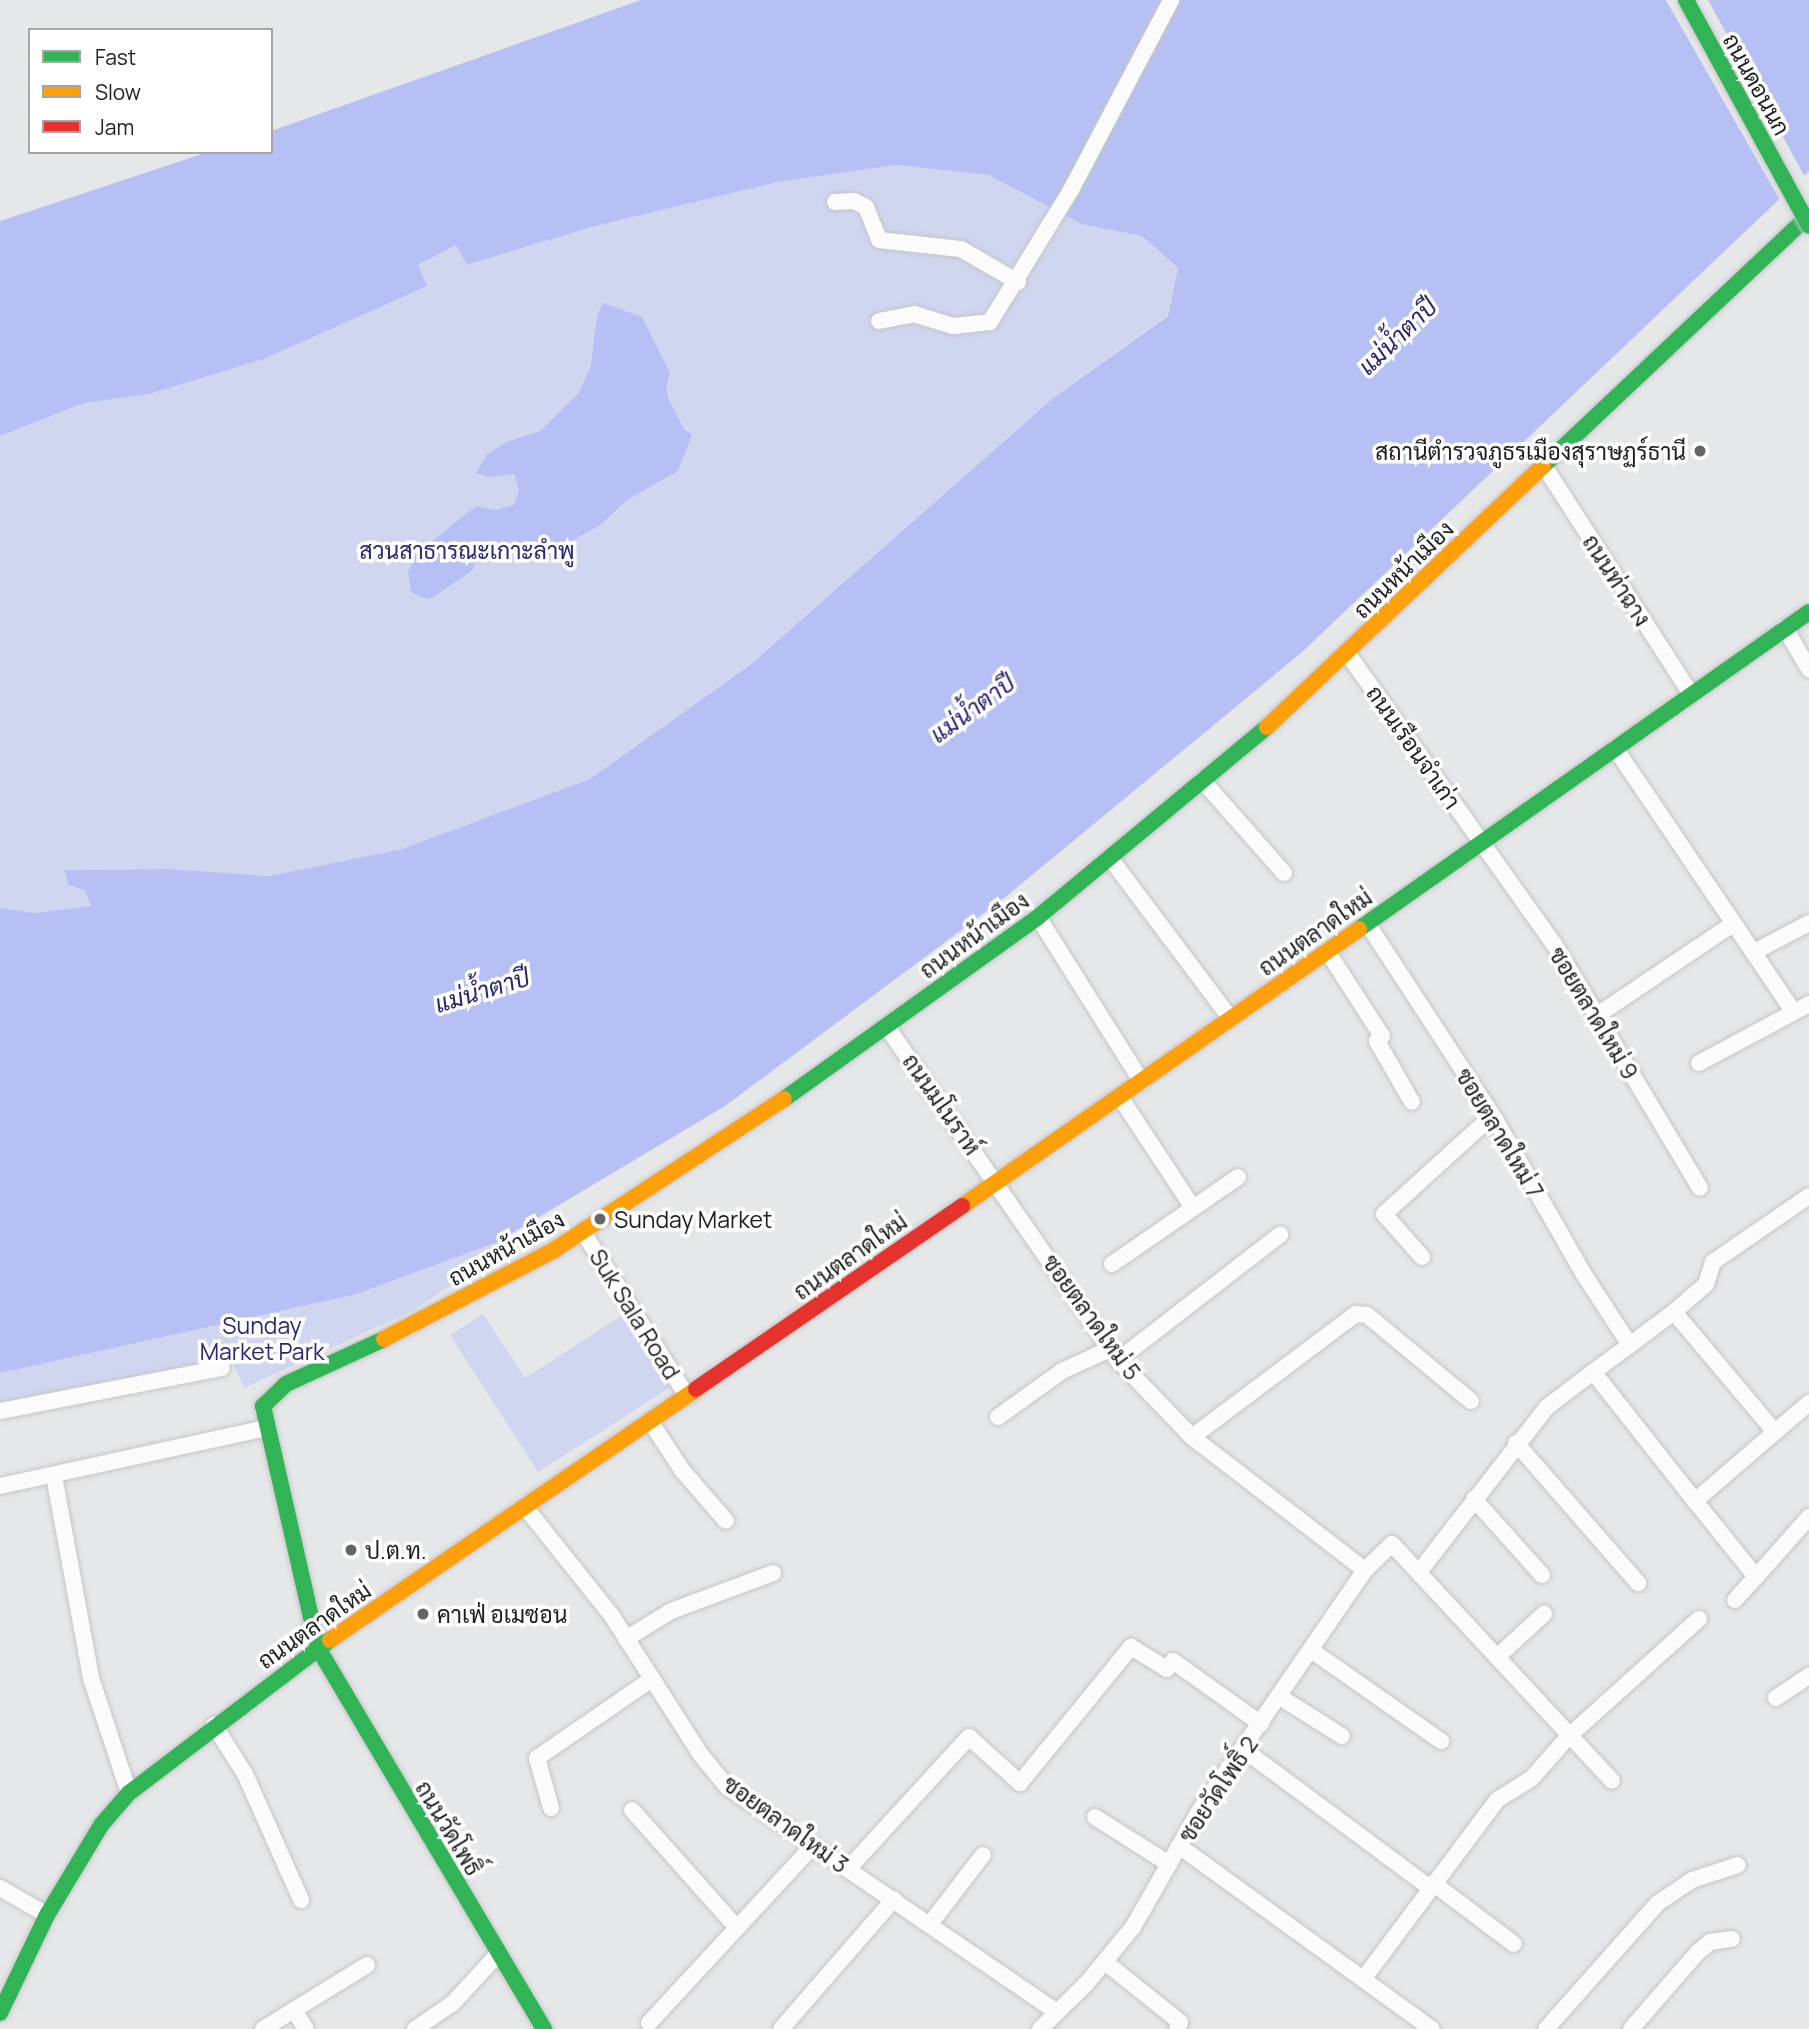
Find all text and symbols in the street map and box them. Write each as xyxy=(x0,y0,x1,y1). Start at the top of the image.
legend xyxy=(28,28,273,154)
street label: ถนนดอนนก xyxy=(1718,28,1796,140)
text: Fast xyxy=(95,43,136,71)
text: Slow xyxy=(95,78,141,106)
text: Jam xyxy=(95,113,134,141)
water label: แม่น้ำตาปี xyxy=(1352,292,1442,380)
place label: สถานีตำรวจภูธรเมืองสุราษฏร์ธานี xyxy=(1375,437,1686,465)
marker: สถานีตำรวจภูธรเมืองสุราษฏร์ธานี xyxy=(1692,443,1708,459)
street label: ถนนหน้าเมือง xyxy=(1347,515,1459,623)
street label: ถนนท่าฉาง xyxy=(1577,529,1657,631)
park label: สวนสาธารณะเกาะลำพู xyxy=(359,536,575,564)
water label: แม่น้ำตาปี xyxy=(924,668,1020,748)
street label: ถนนเรือนจำเก่า xyxy=(1361,680,1467,814)
street label: ถนนตลาดใหม่ xyxy=(1253,883,1377,981)
street label: ถนนหน้าเมือง xyxy=(914,886,1034,984)
street label: ซอยตลาดใหม่ 9 xyxy=(1544,942,1644,1084)
water label: แม่น้ำตาปี xyxy=(431,962,533,1018)
street label: ถนนมโนราห์ xyxy=(897,1048,987,1160)
street label: ซอยตลาดใหม่ 7 xyxy=(1450,1063,1550,1203)
street label: ถนนหน้าเมือง xyxy=(443,1205,569,1291)
place label: Sunday Market xyxy=(614,1205,772,1233)
street label: ถนนตลาดใหม่ xyxy=(788,1207,912,1305)
marker: Sunday Market xyxy=(592,1211,608,1227)
street label: Suk Sala Road xyxy=(584,1244,686,1384)
street label: ซอยตลาดใหม่ 5 xyxy=(1037,1249,1147,1385)
park label: Sunday Market Park xyxy=(200,1311,324,1365)
place label: ป.ต.ท. xyxy=(365,1536,427,1564)
marker: ป.ต.ท. xyxy=(343,1542,359,1558)
street label: ถนนตลาดใหม่ xyxy=(252,1576,376,1674)
place label: คาเฟ่ อเมซอน xyxy=(437,1600,567,1628)
marker: คาเฟ่ อเมซอน xyxy=(415,1606,431,1622)
street label: ซอยวัดโพธิ์ 2 xyxy=(1173,1731,1263,1847)
street label: ซอยตลาดใหม่ 3 xyxy=(718,1769,854,1879)
street label: ถนนวัดโพธิ์ xyxy=(410,1776,488,1880)

